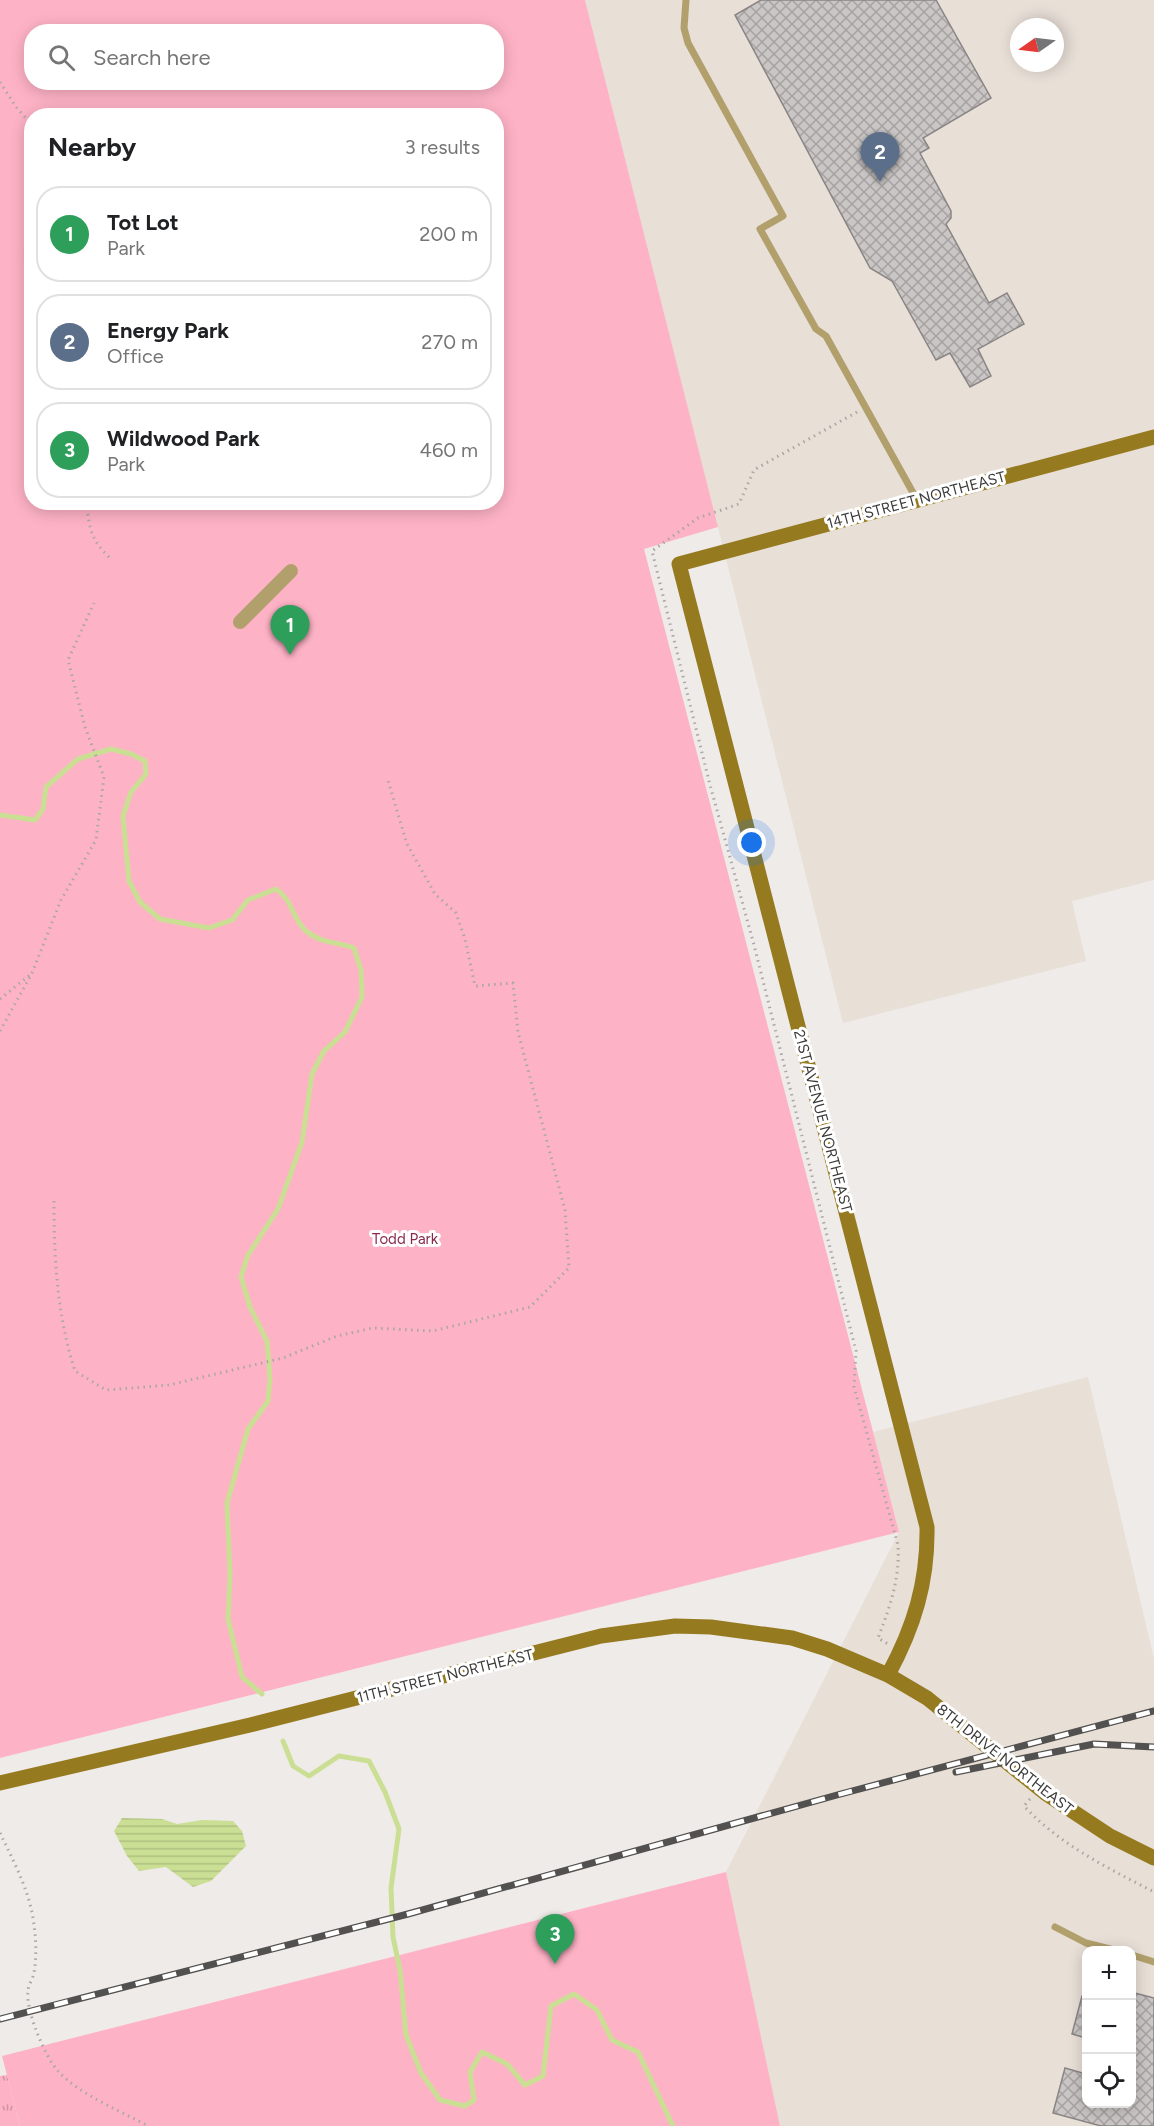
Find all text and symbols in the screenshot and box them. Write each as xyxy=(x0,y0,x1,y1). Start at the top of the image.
north arrow xyxy=(1010,18,1064,72)
search box xyxy=(24,24,504,90)
icon: search xyxy=(45,41,78,74)
text: Search here xyxy=(93,44,211,71)
text: Nearby xyxy=(48,131,136,163)
pin: 2 xyxy=(860,132,900,182)
text: 3 results xyxy=(405,135,480,159)
text: Tot Lot xyxy=(107,209,179,236)
text: 1 xyxy=(65,222,74,246)
text: 200 m xyxy=(419,222,478,246)
text: Park xyxy=(107,236,145,260)
text: Energy Park xyxy=(107,317,229,344)
text: 2 xyxy=(64,330,75,354)
text: 270 m xyxy=(421,330,478,354)
text: Office xyxy=(107,344,164,368)
text: Wildwood Park xyxy=(107,425,260,452)
text: 3 xyxy=(64,438,75,462)
text: 460 m xyxy=(419,438,478,462)
text: Park xyxy=(107,452,145,476)
street label: 14TH STREET NORTHEAST xyxy=(825,467,1008,533)
pin: 1 xyxy=(270,606,310,655)
your location xyxy=(737,828,766,857)
street label: 21ST AVENUE NORTHEAST xyxy=(790,1028,856,1215)
park label: Todd Park xyxy=(372,1230,439,1248)
street label: 11TH STREET NORTHEAST xyxy=(355,1645,536,1707)
street label: 8TH DRIVE NORTHEAST xyxy=(933,1700,1077,1818)
pin: 3 xyxy=(536,1914,574,1964)
map controls xyxy=(1082,1946,1136,2108)
button: + xyxy=(1082,1946,1136,2000)
button: − xyxy=(1082,2000,1136,2054)
button: locate xyxy=(1082,2054,1136,2108)

